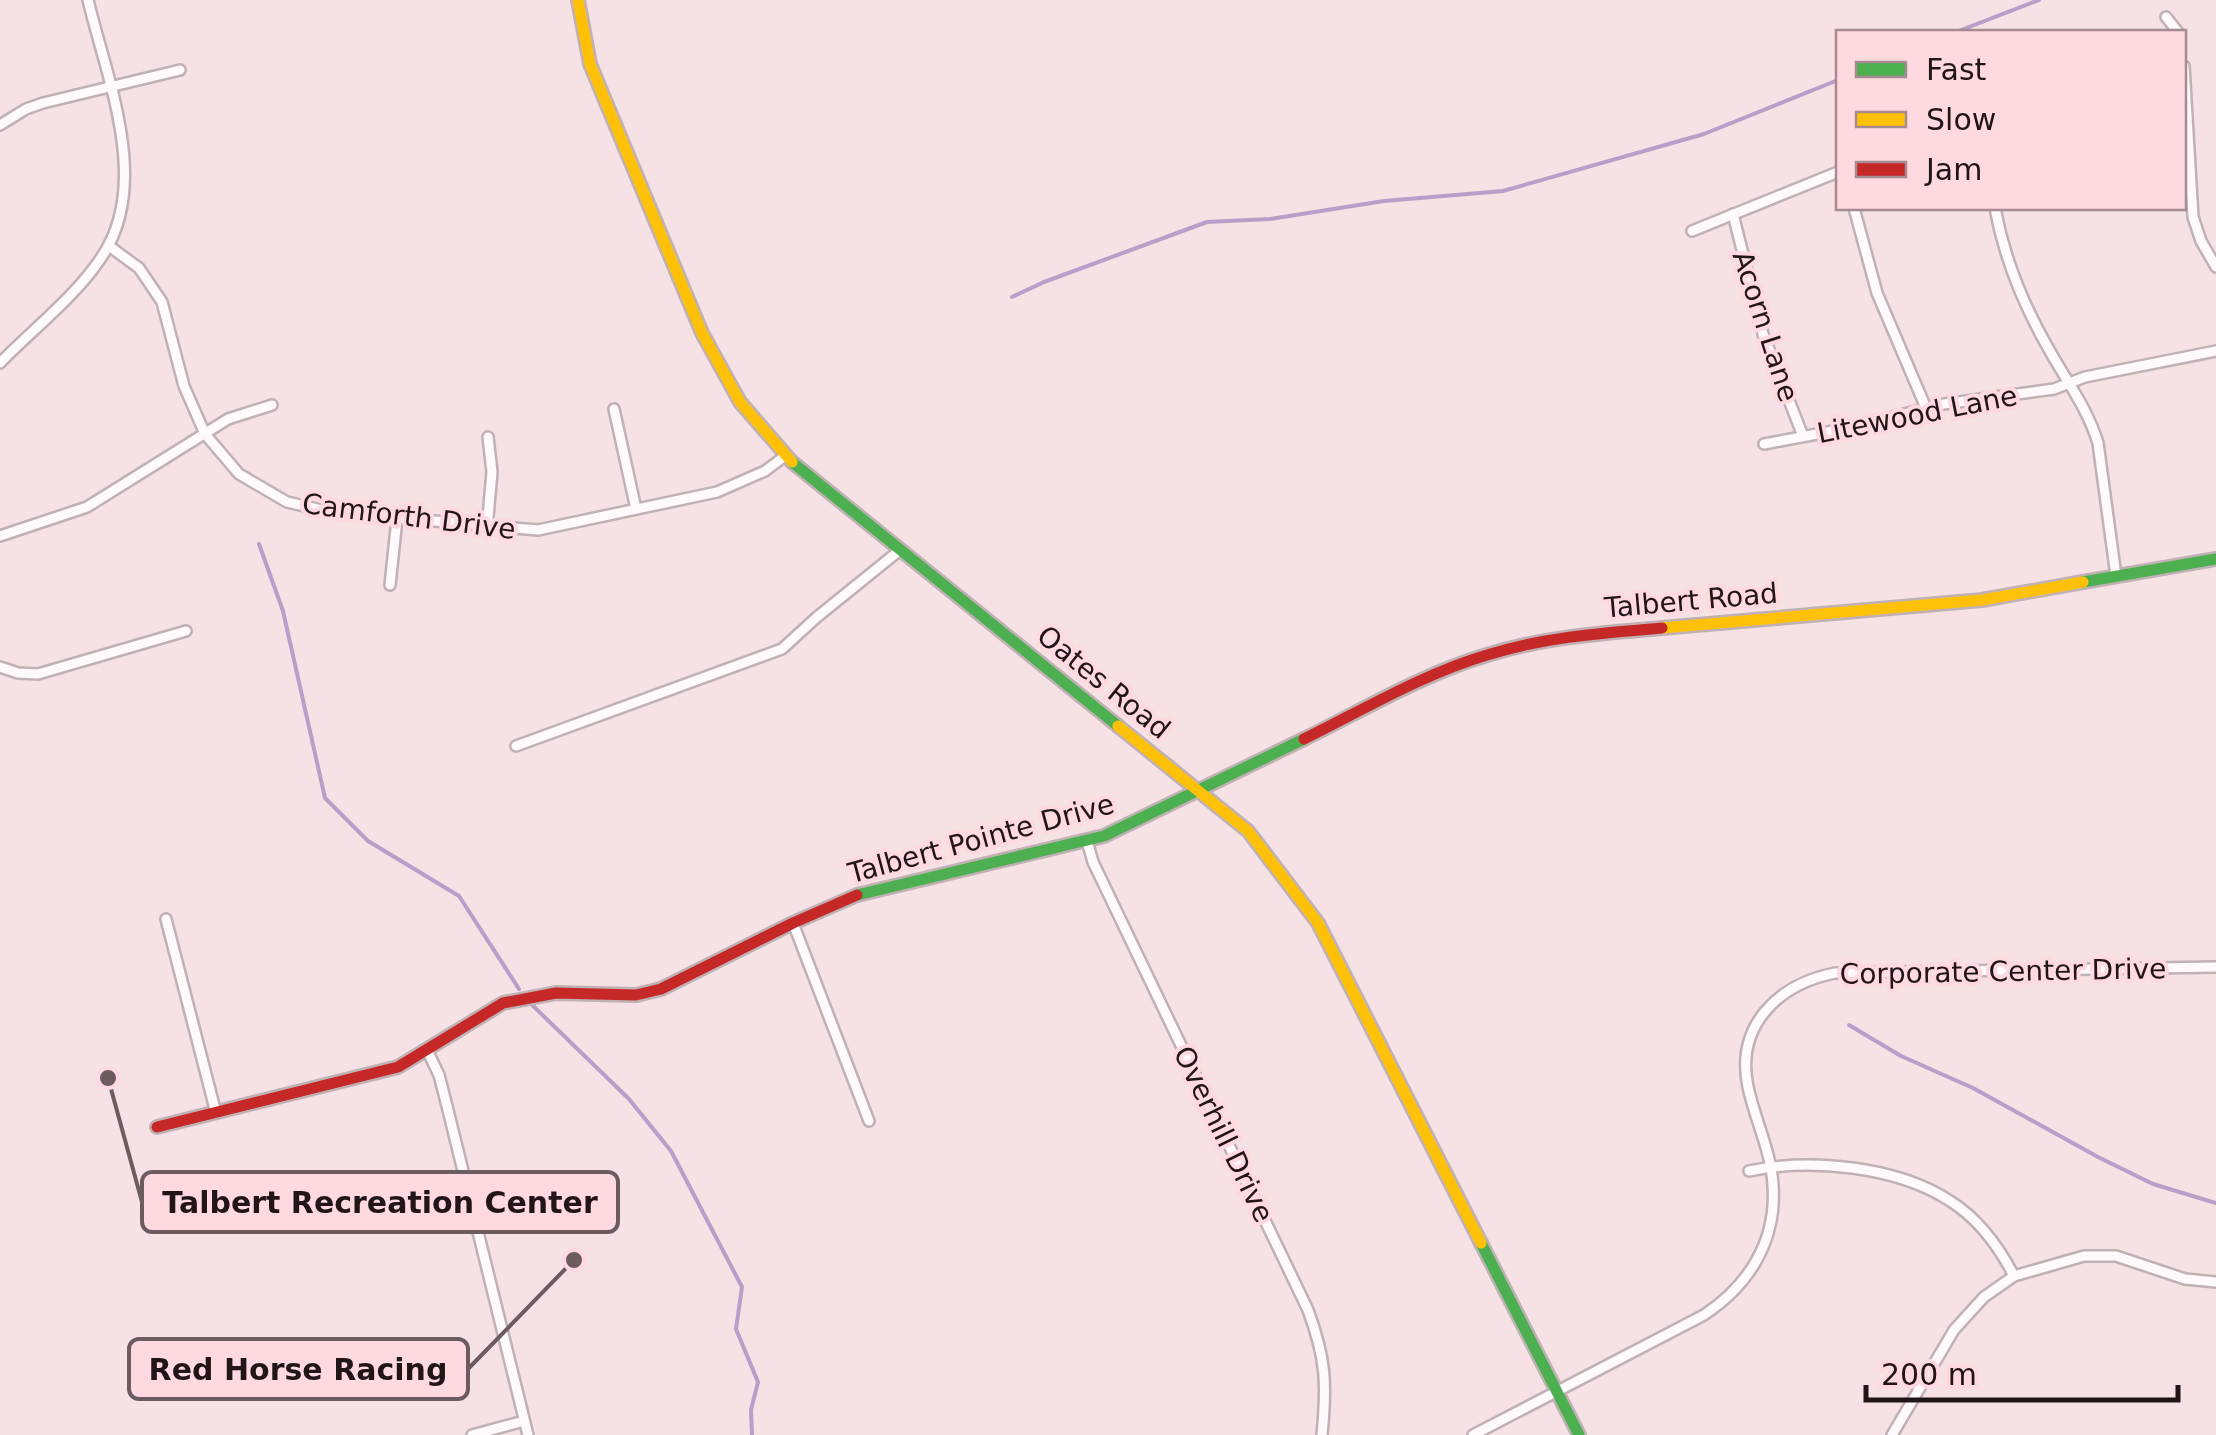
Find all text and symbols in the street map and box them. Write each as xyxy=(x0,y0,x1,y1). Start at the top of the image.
legend xyxy=(1836,30,2186,210)
text: Fast xyxy=(1926,52,1987,87)
text: Slow xyxy=(1926,102,1996,137)
text: Jam xyxy=(1924,152,1982,187)
street label: Acorn Lane xyxy=(1726,247,1805,406)
street label: Litewood Lane xyxy=(1814,379,2020,450)
street label: Camforth Drive xyxy=(300,487,518,546)
street label: Talbert Road xyxy=(1602,576,1779,625)
street label: Oates Road xyxy=(1031,619,1177,746)
street label: Talbert Pointe Drive xyxy=(844,787,1118,890)
street label: Corporate Center Drive xyxy=(1839,952,2167,991)
street label: Overhill Drive xyxy=(1167,1041,1280,1228)
callout: Talbert Recreation Center xyxy=(142,1172,618,1232)
text: Talbert Recreation Center xyxy=(162,1185,598,1220)
callout: Red Horse Racing xyxy=(129,1339,468,1399)
scale bar xyxy=(1866,1340,2178,1402)
text: Red Horse Racing xyxy=(149,1352,447,1387)
text: 200 m xyxy=(1881,1357,1977,1392)

